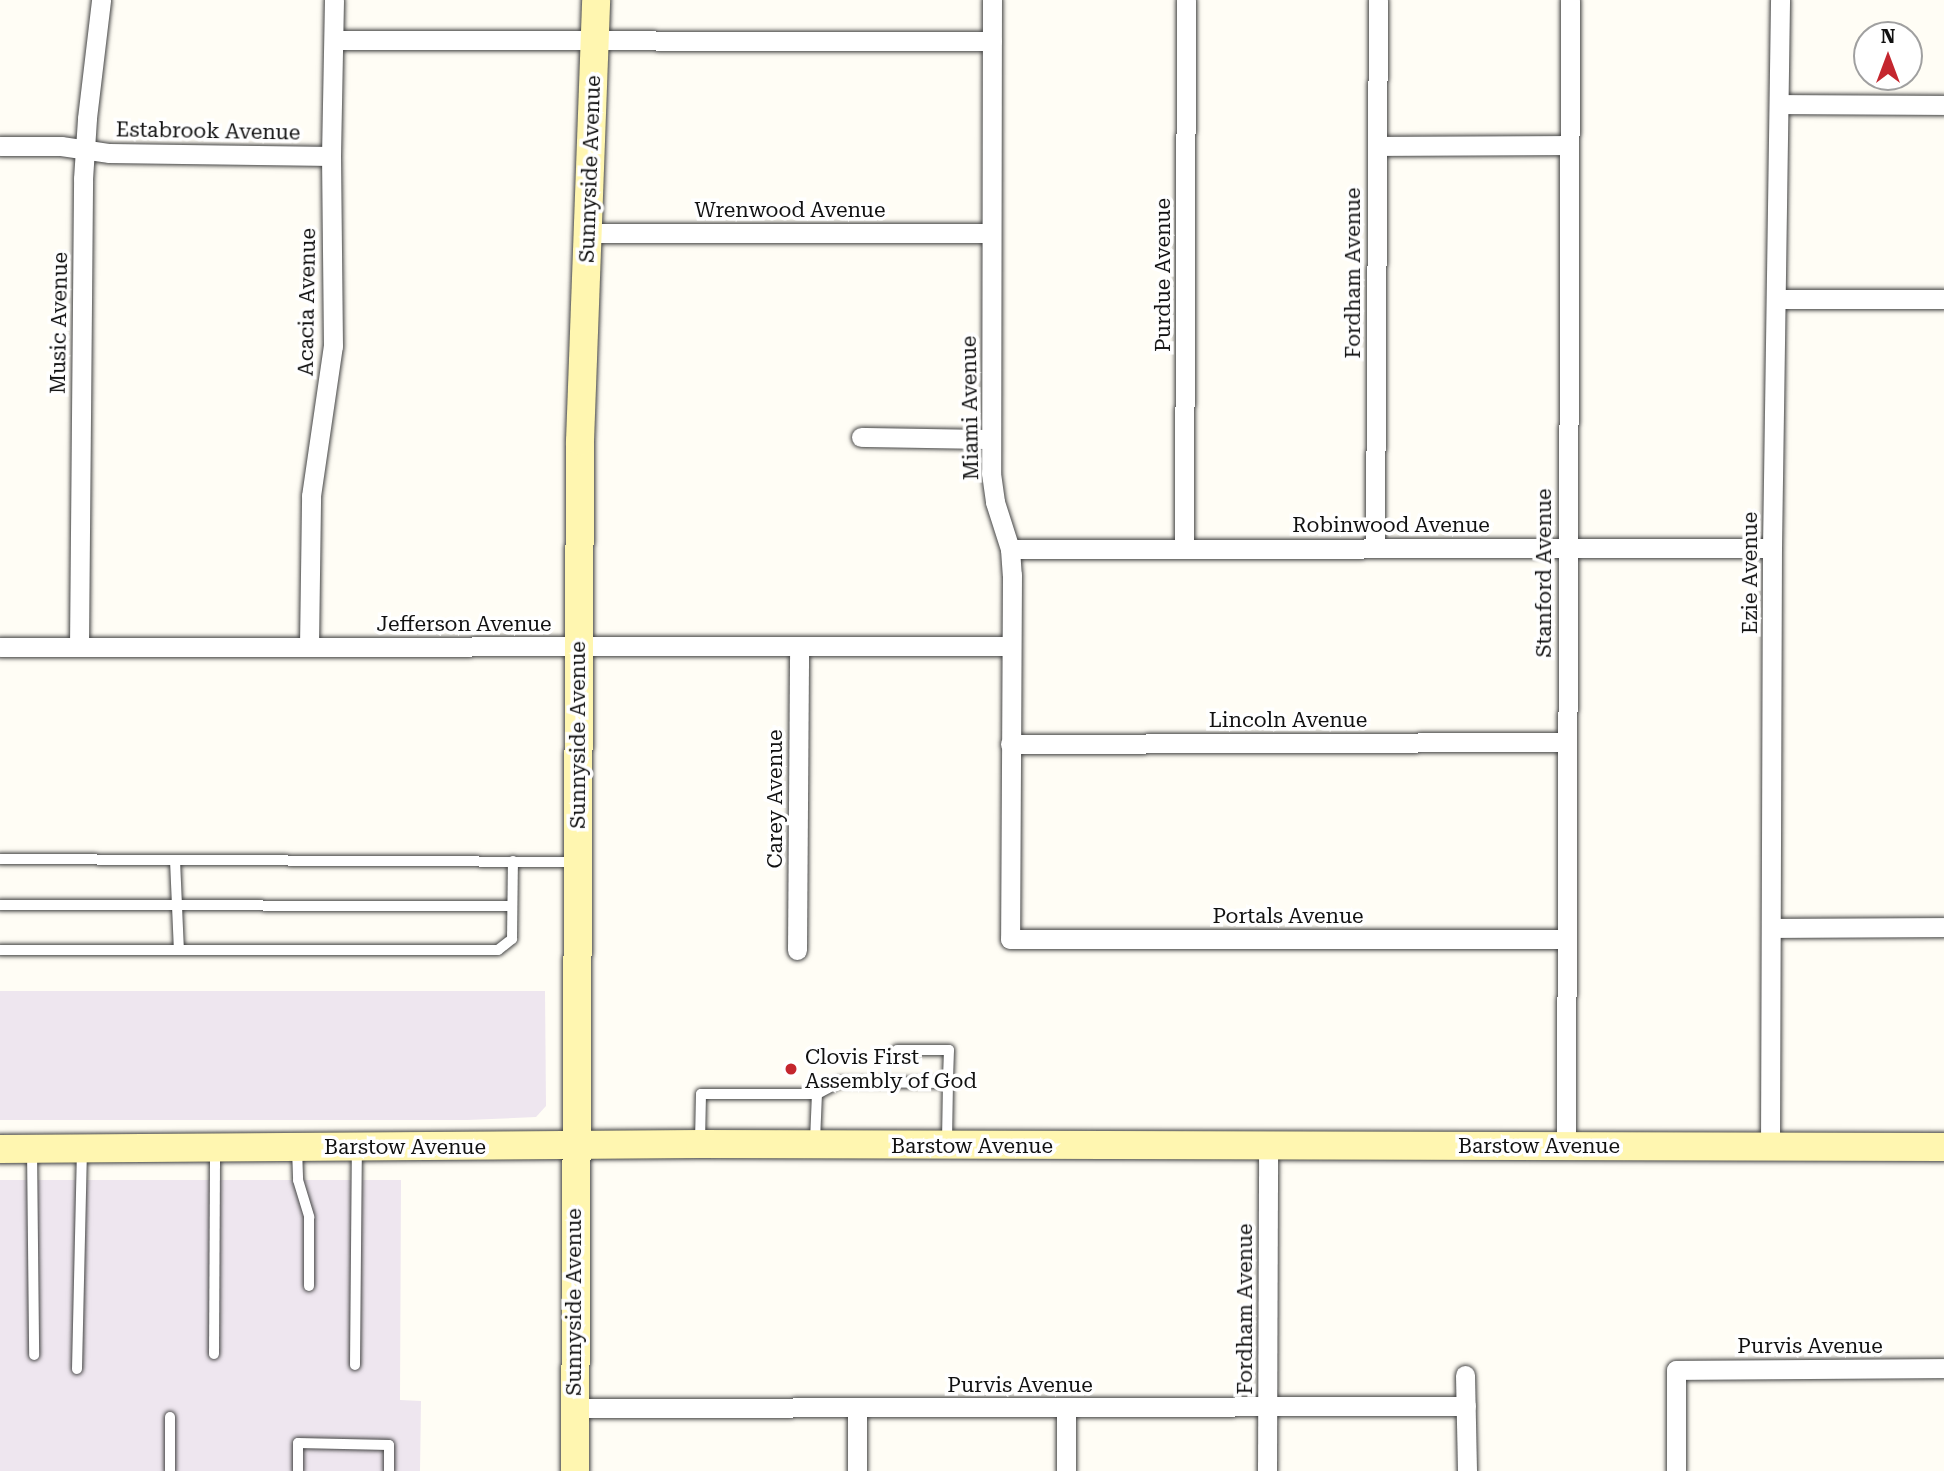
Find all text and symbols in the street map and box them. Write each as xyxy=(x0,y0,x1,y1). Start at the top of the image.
north arrow xyxy=(1853,21,1923,91)
text: N xyxy=(1881,25,1895,48)
street label: Sunnyside Avenue xyxy=(574,75,606,263)
street label: Estabrook Avenue xyxy=(116,117,300,145)
street label: Fordham Avenue xyxy=(1340,187,1366,359)
street label: Wrenwood Avenue xyxy=(695,197,885,223)
street label: Purdue Avenue xyxy=(1150,198,1176,352)
street label: Acacia Avenue xyxy=(293,228,321,376)
street label: Music Avenue xyxy=(45,252,73,394)
street label: Miami Avenue xyxy=(956,336,984,480)
street label: Stanford Avenue xyxy=(1531,488,1557,658)
street label: Robinwood Avenue xyxy=(1292,512,1490,538)
street label: Ezie Avenue xyxy=(1737,512,1763,634)
street label: Jefferson Avenue xyxy=(376,611,552,637)
street label: Sunnyside Avenue xyxy=(565,641,591,829)
street label: Lincoln Avenue xyxy=(1209,707,1367,733)
street label: Carey Avenue xyxy=(762,729,788,869)
street label: Portals Avenue xyxy=(1212,903,1364,929)
place label: Clovis First Assembly of God xyxy=(805,1044,977,1094)
marker: Clovis First Assembly of God xyxy=(783,1061,799,1077)
street label: Barstow Avenue xyxy=(891,1133,1053,1159)
street label: Barstow Avenue xyxy=(1458,1133,1620,1159)
street label: Barstow Avenue xyxy=(324,1134,486,1160)
street label: Sunnyside Avenue xyxy=(561,1208,587,1396)
street label: Fordham Avenue xyxy=(1232,1223,1258,1395)
street label: Purvis Avenue xyxy=(1737,1333,1883,1359)
street label: Purvis Avenue xyxy=(947,1372,1093,1398)

